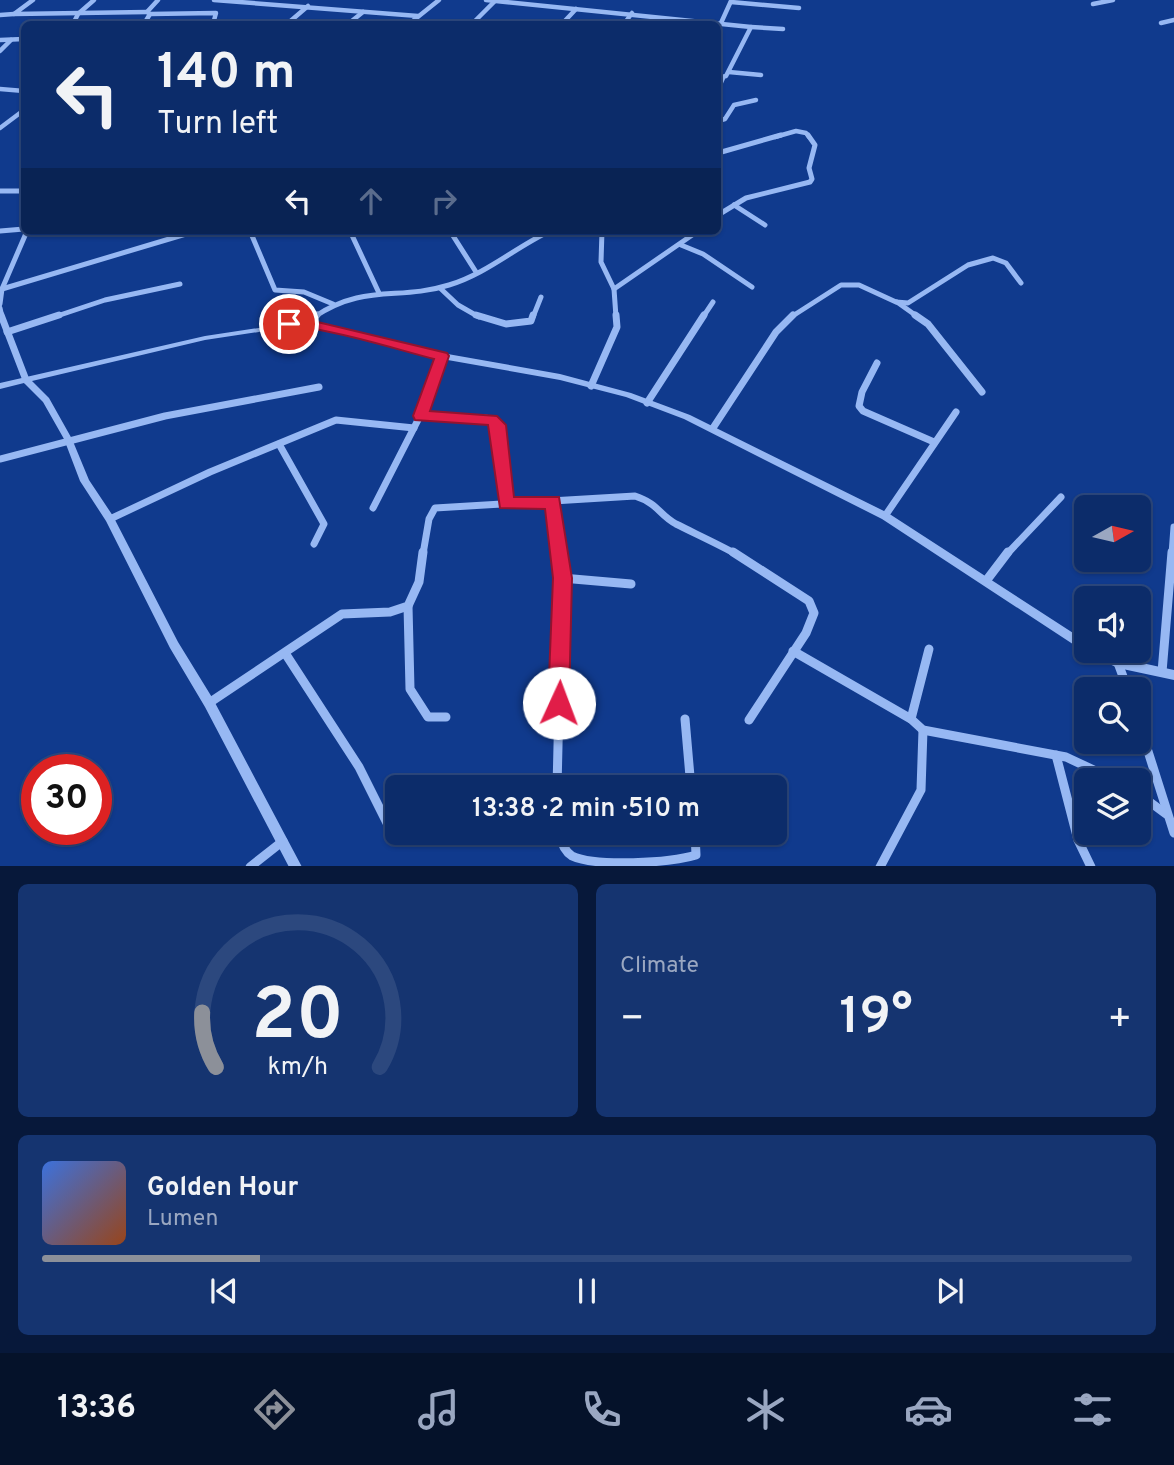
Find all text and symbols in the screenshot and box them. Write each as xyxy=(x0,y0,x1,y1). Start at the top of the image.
text: 140 m xyxy=(157,44,296,106)
icon: left xyxy=(42,49,133,140)
text: Turn left xyxy=(157,105,278,145)
icon: left xyxy=(279,182,317,220)
icon: ahead xyxy=(352,182,390,220)
icon: right xyxy=(425,182,463,220)
pin xyxy=(259,294,319,354)
icon: arrive xyxy=(270,305,308,343)
north arrow xyxy=(1074,495,1152,572)
map controls xyxy=(1074,495,1151,845)
button: sound xyxy=(1074,586,1151,663)
position arrow xyxy=(522,666,596,740)
button: search xyxy=(1074,677,1151,754)
speed limit sign: 30 xyxy=(21,754,112,845)
button: layers xyxy=(1074,768,1151,845)
text: 13:38 · 2 min · 510 m xyxy=(472,793,700,826)
text: Climate xyxy=(620,952,699,981)
text: 20 xyxy=(252,973,344,1065)
text: 19° xyxy=(839,986,913,1052)
text: − xyxy=(620,996,645,1045)
text: + xyxy=(1107,996,1132,1045)
text: km/h xyxy=(268,1051,328,1083)
text: Golden Hour xyxy=(147,1172,298,1205)
text: Lumen xyxy=(147,1205,218,1234)
icon: previous xyxy=(205,1272,243,1310)
icon: pause xyxy=(568,1272,606,1310)
icon: next xyxy=(931,1272,969,1310)
icon: directions xyxy=(250,1385,299,1434)
icon: music xyxy=(414,1385,463,1434)
icon: phone xyxy=(577,1385,626,1434)
icon: climate xyxy=(741,1385,790,1434)
icon: car xyxy=(904,1385,953,1434)
icon: filters xyxy=(1068,1385,1117,1434)
text: 13:36 xyxy=(57,1389,136,1429)

